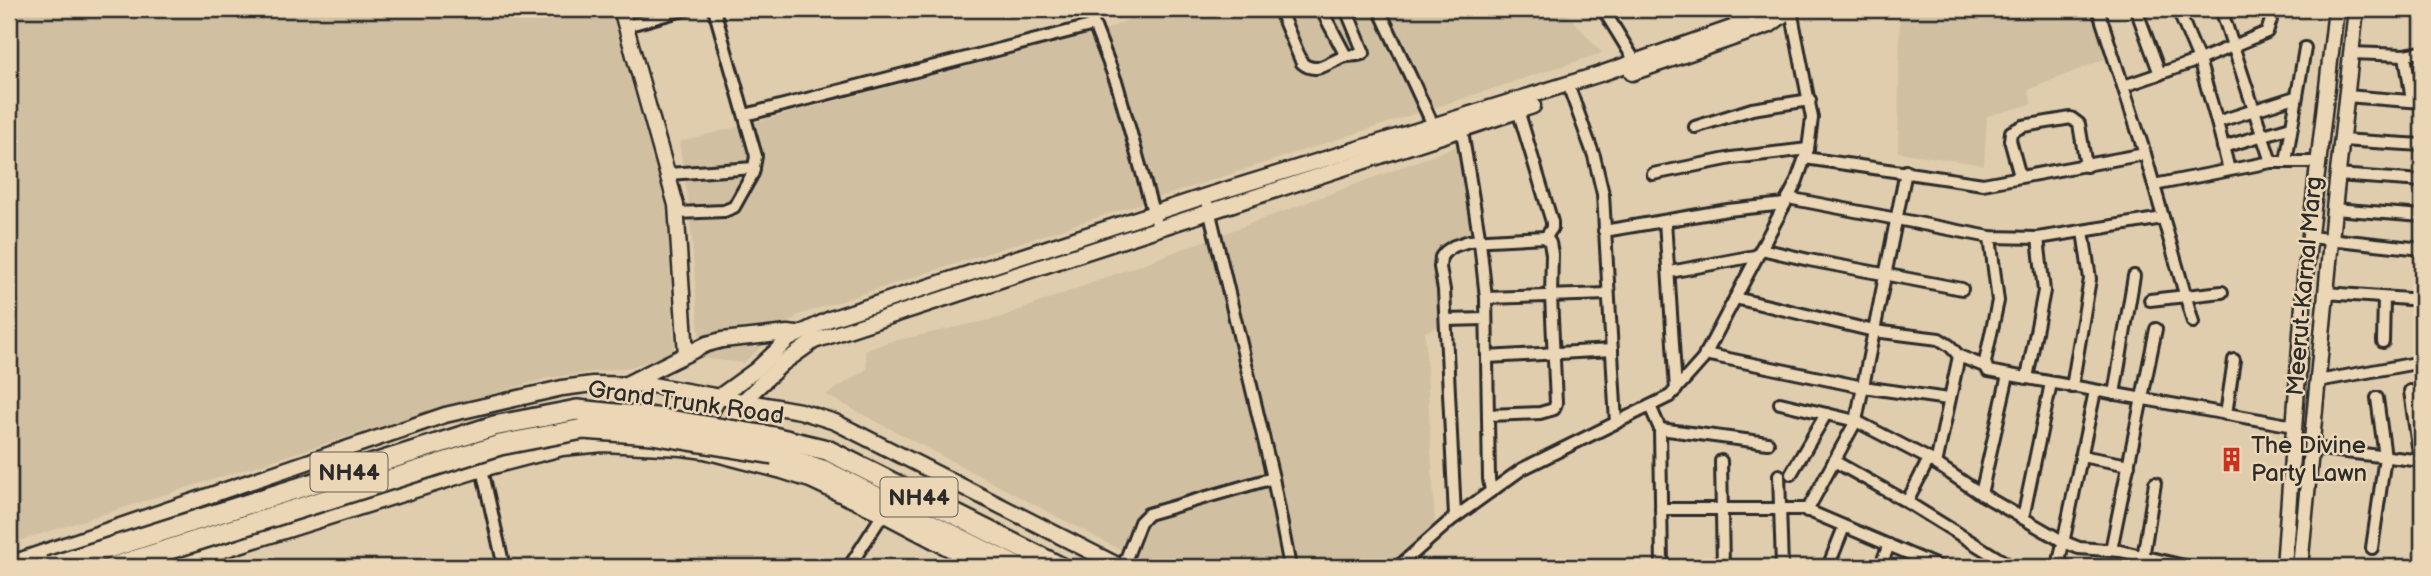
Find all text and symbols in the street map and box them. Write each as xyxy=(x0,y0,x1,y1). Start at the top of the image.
street label: Meerut-Karnal Marg xyxy=(2280,175,2329,397)
street label: Grand Trunk Road xyxy=(586,374,786,431)
place label: The Divine Party Lawn xyxy=(2251,431,2367,488)
building icon: The Divine Party Lawn xyxy=(2217,445,2245,473)
road number: NH44 xyxy=(310,452,388,492)
road number: NH44 xyxy=(880,477,958,516)

